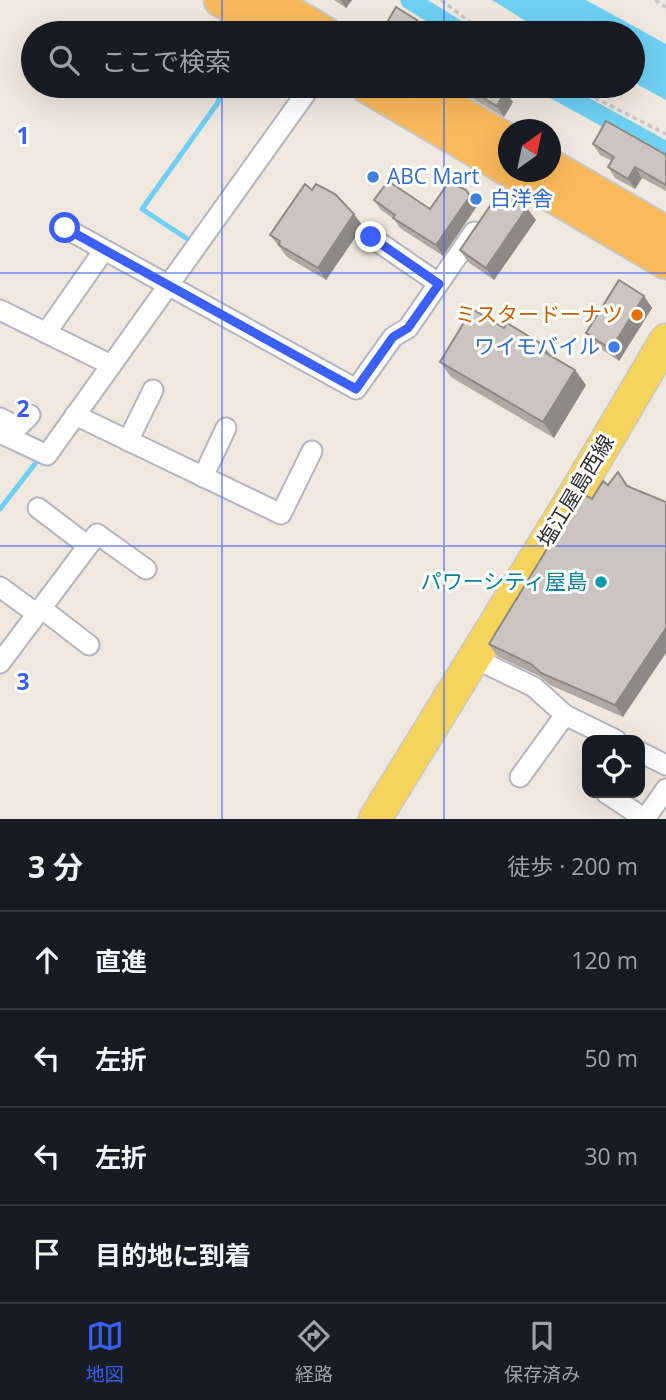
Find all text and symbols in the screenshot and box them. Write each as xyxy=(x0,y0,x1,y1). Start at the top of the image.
search box xyxy=(21,21,645,98)
icon: search xyxy=(45,41,83,79)
text: ここで検索 xyxy=(101,43,231,79)
text: 1 xyxy=(16,119,30,151)
north arrow xyxy=(498,119,561,182)
place label: ABC Mart xyxy=(387,162,479,190)
marker: ABC Mart xyxy=(365,169,381,185)
place label: 白洋舎 xyxy=(490,184,553,212)
marker: 白洋舎 xyxy=(468,191,484,207)
route start xyxy=(49,212,80,243)
route end xyxy=(355,221,386,252)
place label: ミスタードーナツ xyxy=(455,300,623,328)
marker: ミスタードーナツ xyxy=(629,307,645,323)
place label: ワイモバイル xyxy=(474,332,600,360)
marker: ワイモバイル xyxy=(606,339,622,355)
text: 2 xyxy=(16,392,30,424)
street label: 塩江屋島西線 xyxy=(531,429,620,552)
place label: パワーシティ屋島 xyxy=(421,567,587,595)
marker: パワーシティ屋島 xyxy=(593,574,609,590)
text: 3 xyxy=(16,665,30,697)
map controls xyxy=(582,735,645,798)
button: locate xyxy=(582,735,645,798)
text: 3 分 xyxy=(28,846,83,887)
text: 徒歩 · 200 m xyxy=(507,850,638,882)
icon: ahead xyxy=(28,941,66,979)
text: 直進 xyxy=(95,943,147,979)
text: 120 m xyxy=(571,944,638,976)
icon: left xyxy=(28,1039,66,1077)
text: 左折 xyxy=(95,1041,147,1077)
text: 50 m xyxy=(584,1042,638,1074)
icon: left xyxy=(28,1137,66,1175)
text: 左折 xyxy=(95,1139,147,1175)
text: 30 m xyxy=(584,1140,638,1172)
icon: arrive xyxy=(28,1235,66,1273)
text: 目的地に到着 xyxy=(95,1237,251,1273)
tab: 地図 xyxy=(86,1317,124,1387)
tab: 経路 xyxy=(295,1317,333,1387)
tab: 保存済み xyxy=(504,1317,580,1387)

